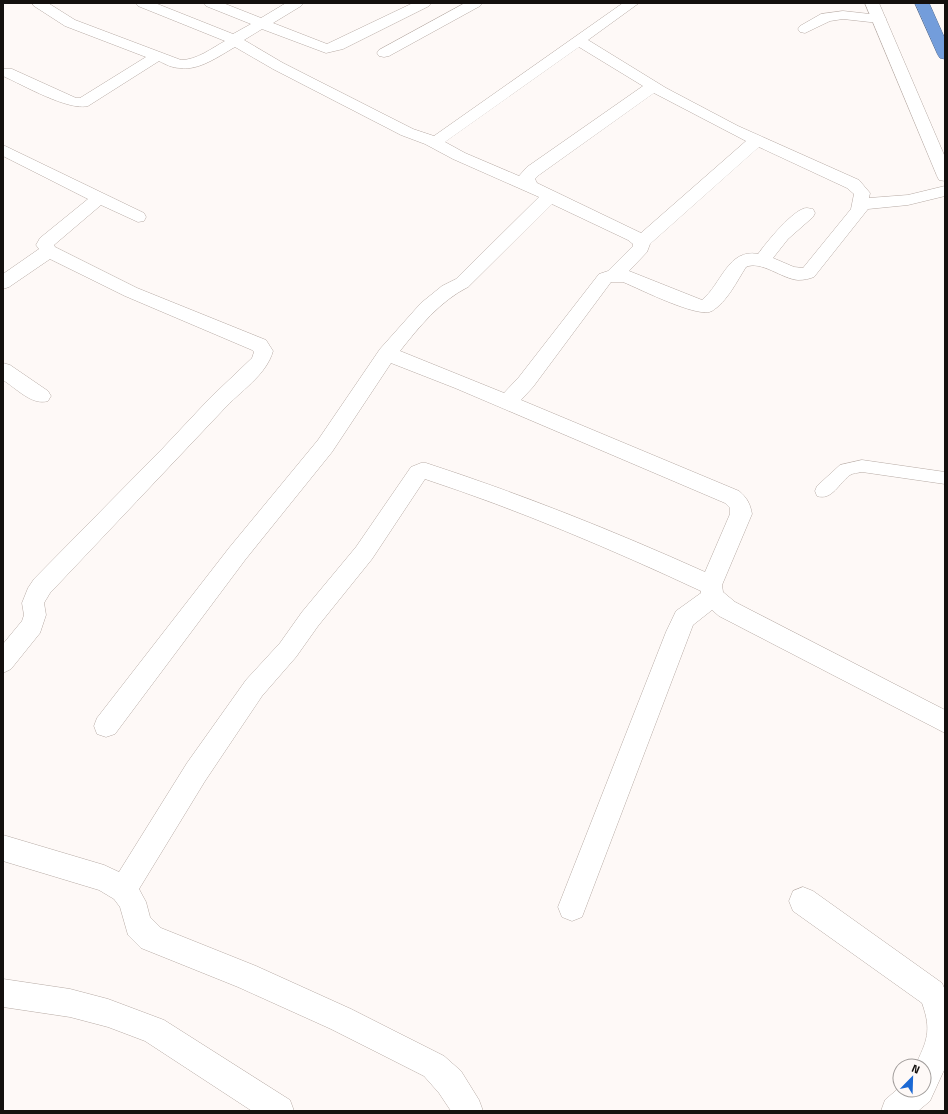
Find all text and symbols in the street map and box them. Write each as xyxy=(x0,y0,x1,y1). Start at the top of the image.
north arrow xyxy=(892,1058,932,1098)
text: N xyxy=(909,1060,923,1078)

